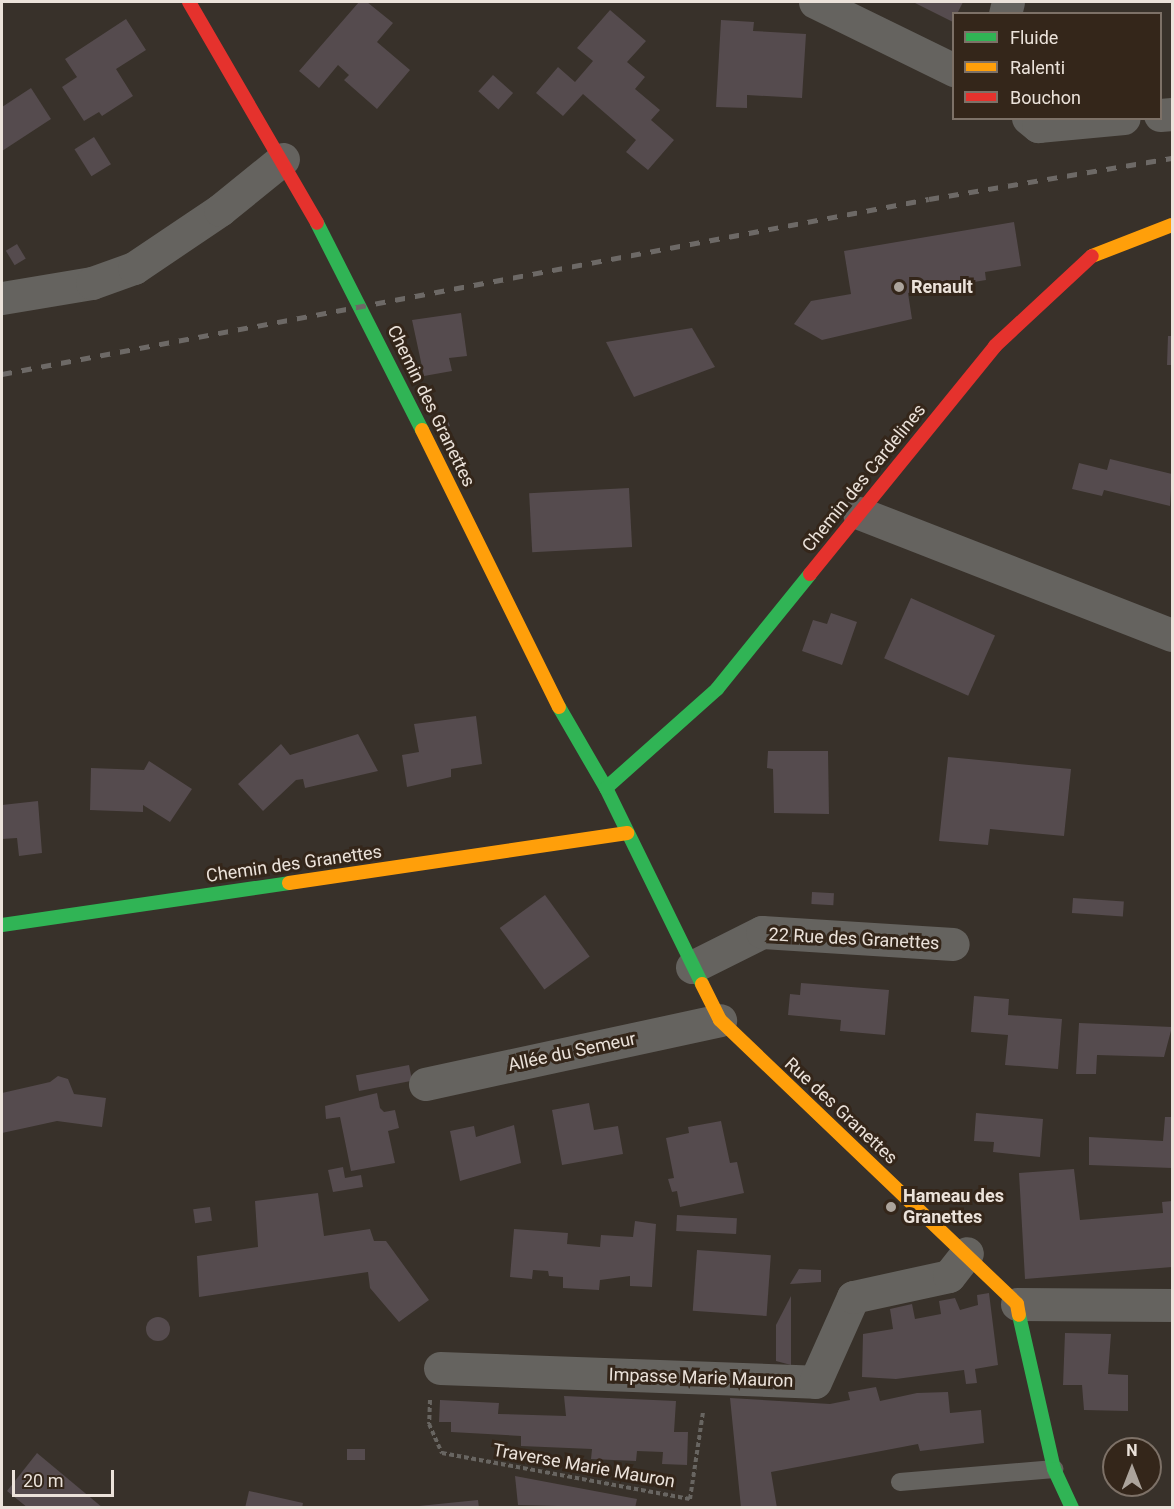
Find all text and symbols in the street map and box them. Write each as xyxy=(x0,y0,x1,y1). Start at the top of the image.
legend xyxy=(952,12,1162,120)
text: Fluide xyxy=(1010,27,1058,48)
text: Ralenti xyxy=(1010,57,1065,78)
text: Bouchon xyxy=(1010,87,1081,108)
place label: Renault xyxy=(911,276,973,298)
marker: Renault xyxy=(892,280,906,294)
street label: Chemin des Granettes xyxy=(382,322,480,490)
street label: Chemin des Cardelines xyxy=(798,400,930,556)
street label: Chemin des Granettes xyxy=(205,841,383,887)
street label: 22 Rue des Granettes xyxy=(768,924,940,954)
street label: Allée du Semeur xyxy=(506,1028,638,1076)
street label: Rue des Granettes xyxy=(780,1053,902,1169)
place label: Hameau des Granettes xyxy=(903,1186,1004,1228)
marker: Hameau des Granettes xyxy=(884,1200,898,1214)
street label: Impasse Marie Mauron xyxy=(608,1364,794,1392)
north arrow xyxy=(1102,1437,1162,1497)
street label: Traverse Marie Mauron xyxy=(491,1439,677,1493)
text: N xyxy=(1126,1441,1138,1460)
scale bar xyxy=(15,1458,117,1496)
text: 20 m xyxy=(23,1470,63,1491)

